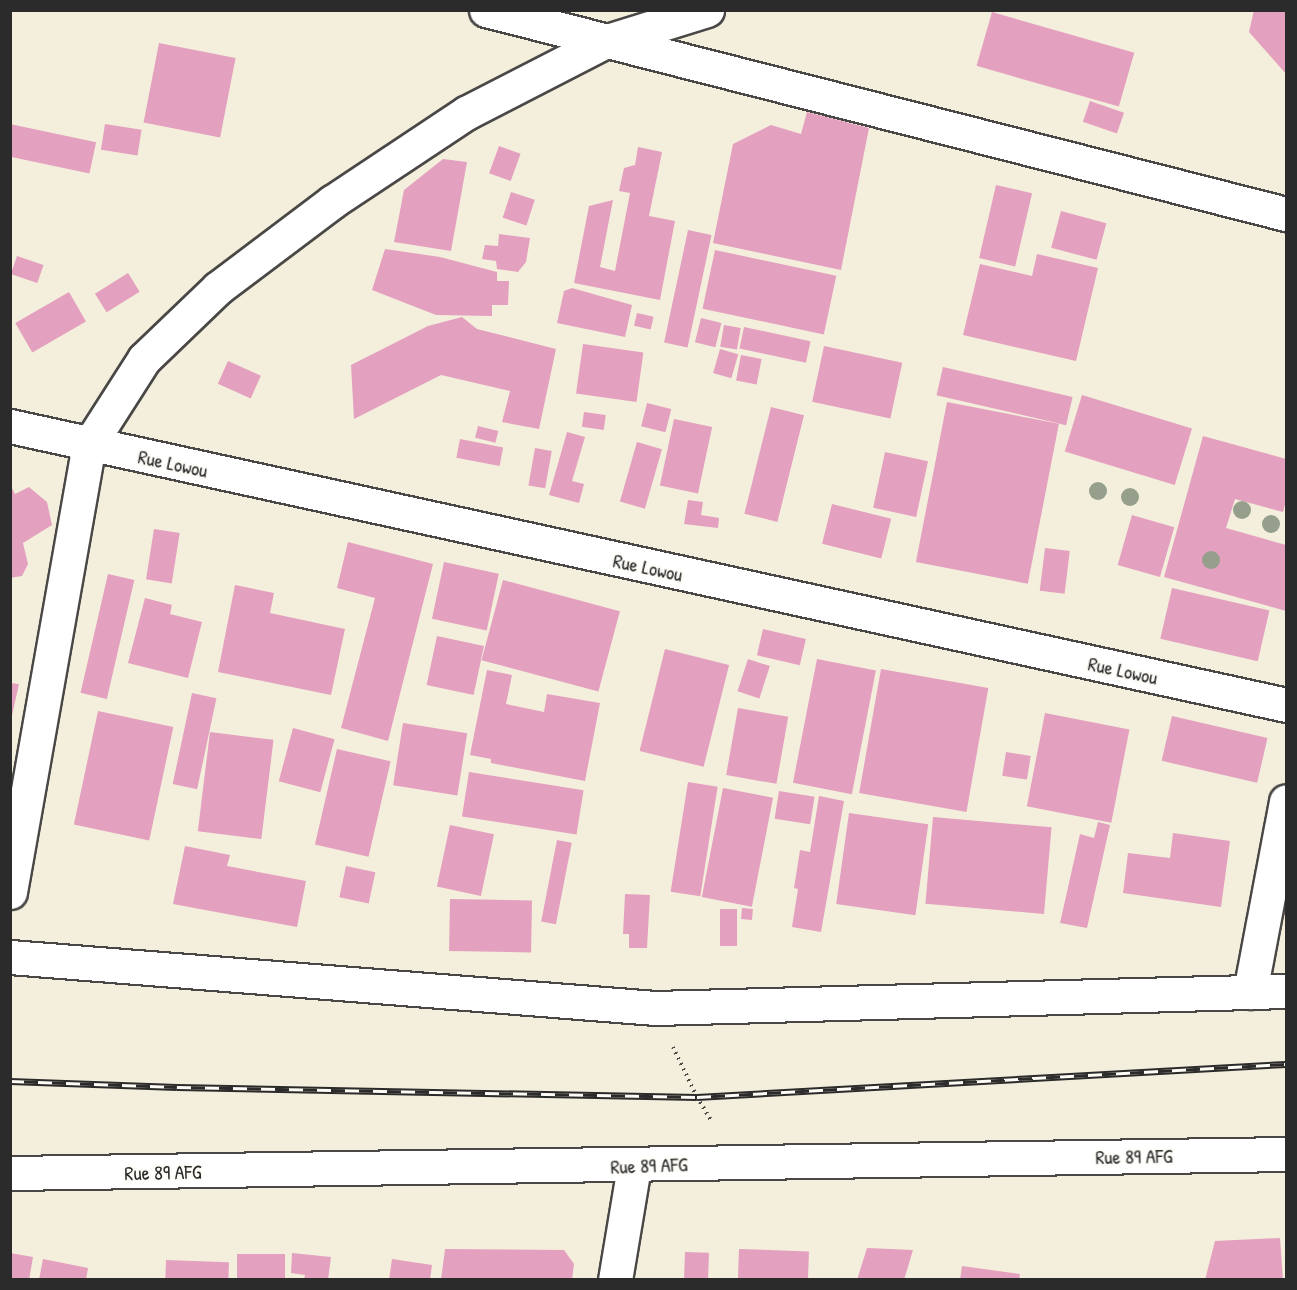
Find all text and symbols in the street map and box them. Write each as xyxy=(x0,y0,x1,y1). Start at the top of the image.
street label: Rue Lowou xyxy=(136,444,210,482)
street label: Rue Lowou xyxy=(611,548,685,586)
street label: Rue Lowou xyxy=(1086,651,1160,689)
street label: Rue 89 AFG xyxy=(1095,1143,1173,1169)
street label: Rue 89 AFG xyxy=(610,1152,688,1178)
street label: Rue 89 AFG xyxy=(124,1159,202,1185)

